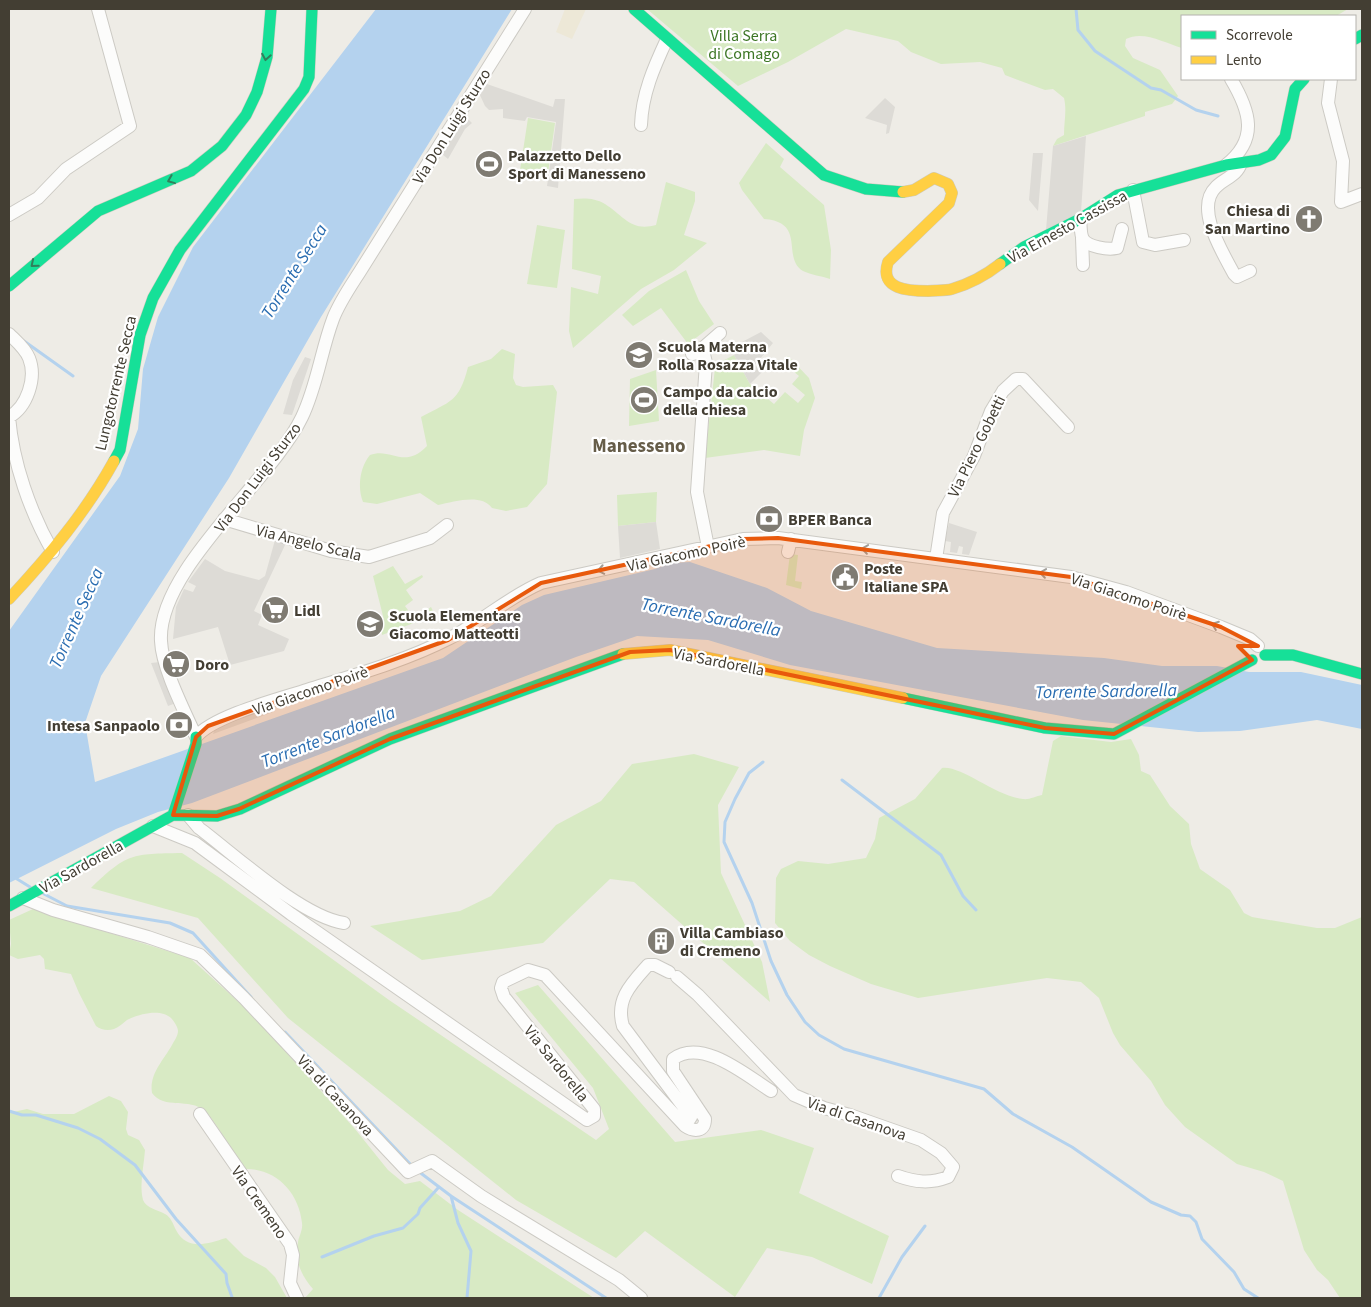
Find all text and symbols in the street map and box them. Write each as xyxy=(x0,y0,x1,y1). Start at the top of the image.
legend xyxy=(1181,15,1356,80)
park label: Villa Serra di Comago xyxy=(708,25,780,65)
text: Scorrevole xyxy=(1226,25,1293,46)
text: Lento xyxy=(1226,50,1262,71)
one-way arrow xyxy=(262,53,272,62)
street label: Via Don Luigi Sturzo xyxy=(407,65,496,189)
place label: Palazzetto Dello Sport di Manesseno xyxy=(508,145,646,185)
sports icon: Palazzetto Dello Sport di Manesseno xyxy=(474,149,504,179)
one-way arrow xyxy=(167,174,176,184)
street label: Via Ernesto Cassissa xyxy=(1004,185,1131,269)
place label: Chiesa di San Martino xyxy=(1205,200,1290,240)
church icon: Chiesa di San Martino xyxy=(1294,204,1324,234)
water label: Torrente Secca xyxy=(255,219,334,324)
one-way arrow xyxy=(31,258,40,267)
street label: Lungotorrente Secca xyxy=(90,314,142,453)
place label: Scuola Materna Rolla Rosazza Vitale xyxy=(658,336,798,376)
school or university icon: Scuola Materna Rolla Rosazza Vitale xyxy=(624,340,654,370)
place label: Campo da calcio della chiesa xyxy=(663,381,778,421)
sports icon: Campo da calcio della chiesa xyxy=(629,385,659,415)
street label: Via Piero Gobetti xyxy=(943,392,1011,501)
street label: Via Don Luigi Sturzo xyxy=(209,418,306,537)
district label: Manesseno xyxy=(592,433,686,460)
bank icon: BPER Banca xyxy=(754,504,784,534)
place label: BPER Banca xyxy=(788,509,872,531)
street label: Via Angelo Scala xyxy=(253,519,364,567)
street label: Via Giacomo Poirè xyxy=(625,531,748,577)
one-way arrow xyxy=(860,545,869,555)
place label: Poste Italiane SPA xyxy=(864,558,949,598)
public building icon: Poste Italiane SPA xyxy=(830,562,860,592)
water label: Torrente Secca xyxy=(43,564,110,673)
one-way arrow xyxy=(597,565,606,575)
one-way arrow xyxy=(1039,568,1047,579)
street label: Via Giacomo Poirè xyxy=(1068,568,1190,626)
water label: Torrente Sardorella xyxy=(639,592,783,643)
supermarket icon: Lidl xyxy=(260,595,290,625)
place label: Lidl xyxy=(294,600,321,622)
place label: Scuola Elementare Giacomo Matteotti xyxy=(389,605,521,645)
school or university icon: Scuola Elementare Giacomo Matteotti xyxy=(355,609,385,639)
one-way arrow xyxy=(1211,621,1220,631)
street label: Via Sardorella xyxy=(671,642,766,682)
supermarket icon: Doro xyxy=(161,649,191,679)
place label: Doro xyxy=(195,654,229,676)
street label: Via Giacomo Poirè xyxy=(250,661,371,721)
water label: Torrente Sardorella xyxy=(1035,678,1178,705)
water label: Torrente Sardorella xyxy=(257,700,399,775)
bank icon: Intesa Sanpaolo xyxy=(164,710,194,740)
place label: Intesa Sanpaolo xyxy=(47,715,160,737)
street label: Via Sardorella xyxy=(36,835,127,899)
place label: Villa Cambiaso di Cremeno xyxy=(679,922,784,962)
building icon: Villa Cambiaso di Cremeno xyxy=(646,926,676,956)
street label: Via Sardorella xyxy=(519,1021,594,1107)
street label: Via di Casanova xyxy=(292,1050,379,1141)
street label: Via di Casanova xyxy=(804,1092,909,1146)
street label: Via Cremeno xyxy=(226,1162,292,1244)

